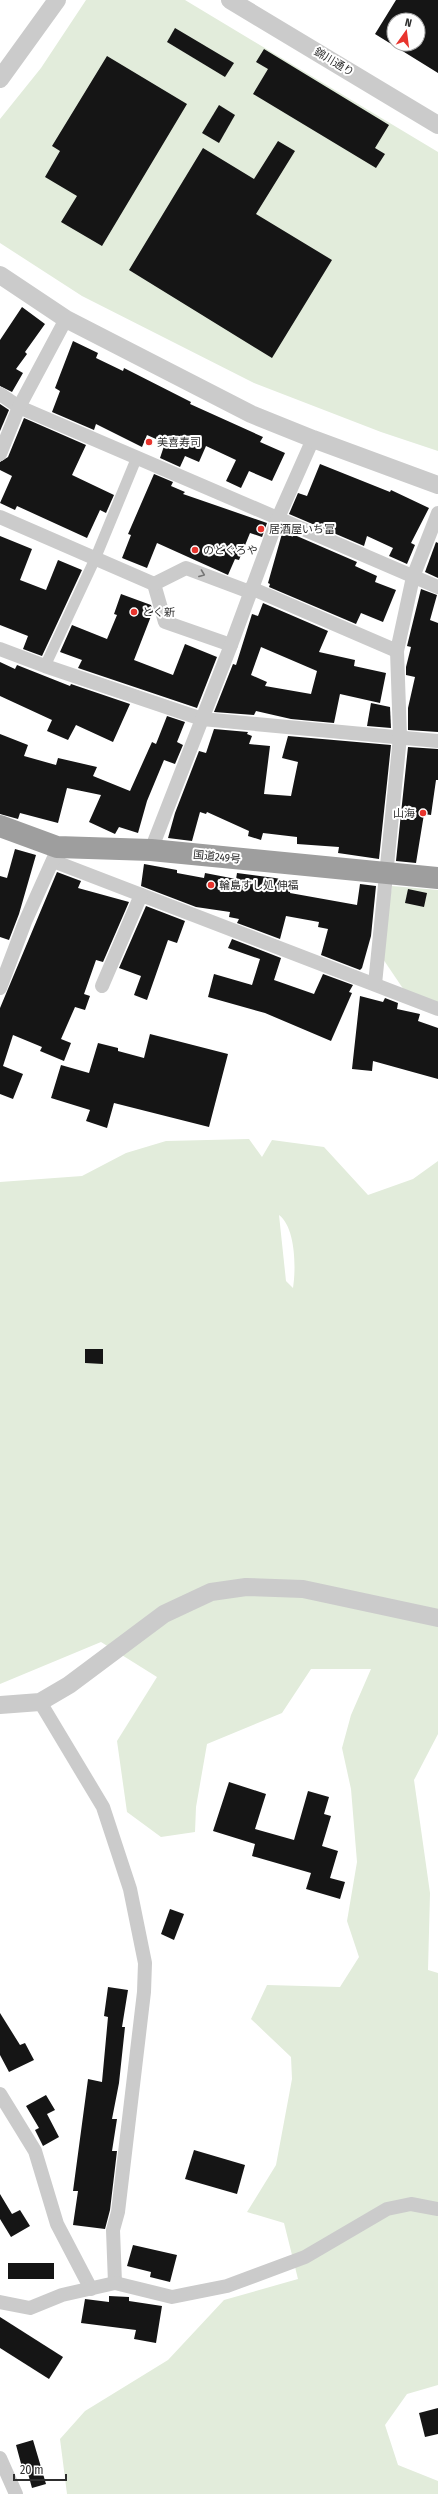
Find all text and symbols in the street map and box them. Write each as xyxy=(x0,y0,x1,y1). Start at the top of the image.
north arrow xyxy=(386,12,426,52)
text: N xyxy=(404,16,413,30)
street label: 錦川通り xyxy=(312,45,356,79)
place label: 美喜寿司 xyxy=(157,436,201,449)
marker: 美喜寿司 xyxy=(144,437,154,447)
place label: 居酒屋いち富 xyxy=(269,523,335,536)
marker: 居酒屋いち富 xyxy=(256,524,266,534)
place label: のどぐろや xyxy=(203,544,258,557)
marker: のどぐろや xyxy=(190,545,200,555)
one-way arrow xyxy=(199,570,206,578)
place label: とく新 xyxy=(142,606,175,619)
marker: とく新 xyxy=(129,607,139,617)
place label: 山海 xyxy=(393,807,415,820)
marker: 山海 xyxy=(418,808,428,818)
street label: 国道249号 xyxy=(192,848,242,866)
place label: 輪島すし処 伸福 xyxy=(219,879,299,892)
marker: 輪島すし処 伸福 xyxy=(206,880,216,890)
scale bar xyxy=(14,2456,66,2482)
text: 20 m xyxy=(20,2463,44,2477)

